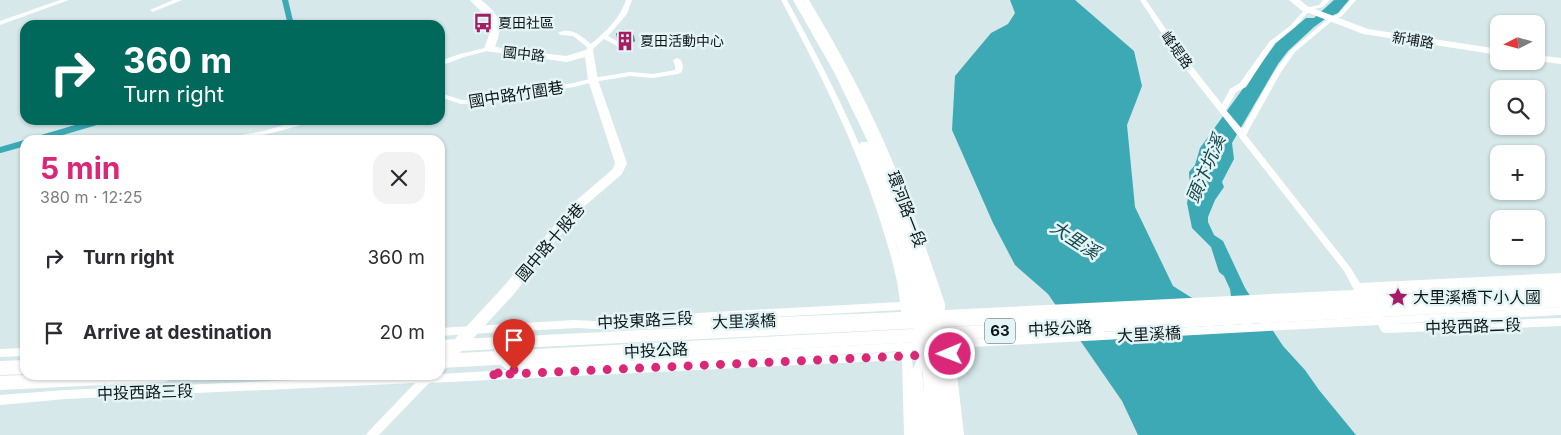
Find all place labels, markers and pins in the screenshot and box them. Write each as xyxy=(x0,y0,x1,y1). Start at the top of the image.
bus stop icon: 夏田社區 xyxy=(472,12,494,34)
place label: 夏田社區 xyxy=(498,14,554,31)
building icon: 夏田活動中心 xyxy=(614,30,636,52)
place label: 夏田活動中心 xyxy=(640,32,724,49)
place icon: 大里溪橋下小人國 xyxy=(1387,286,1409,308)
place label: 大里溪橋下小人國 xyxy=(1413,287,1541,307)
pin xyxy=(493,319,535,370)

